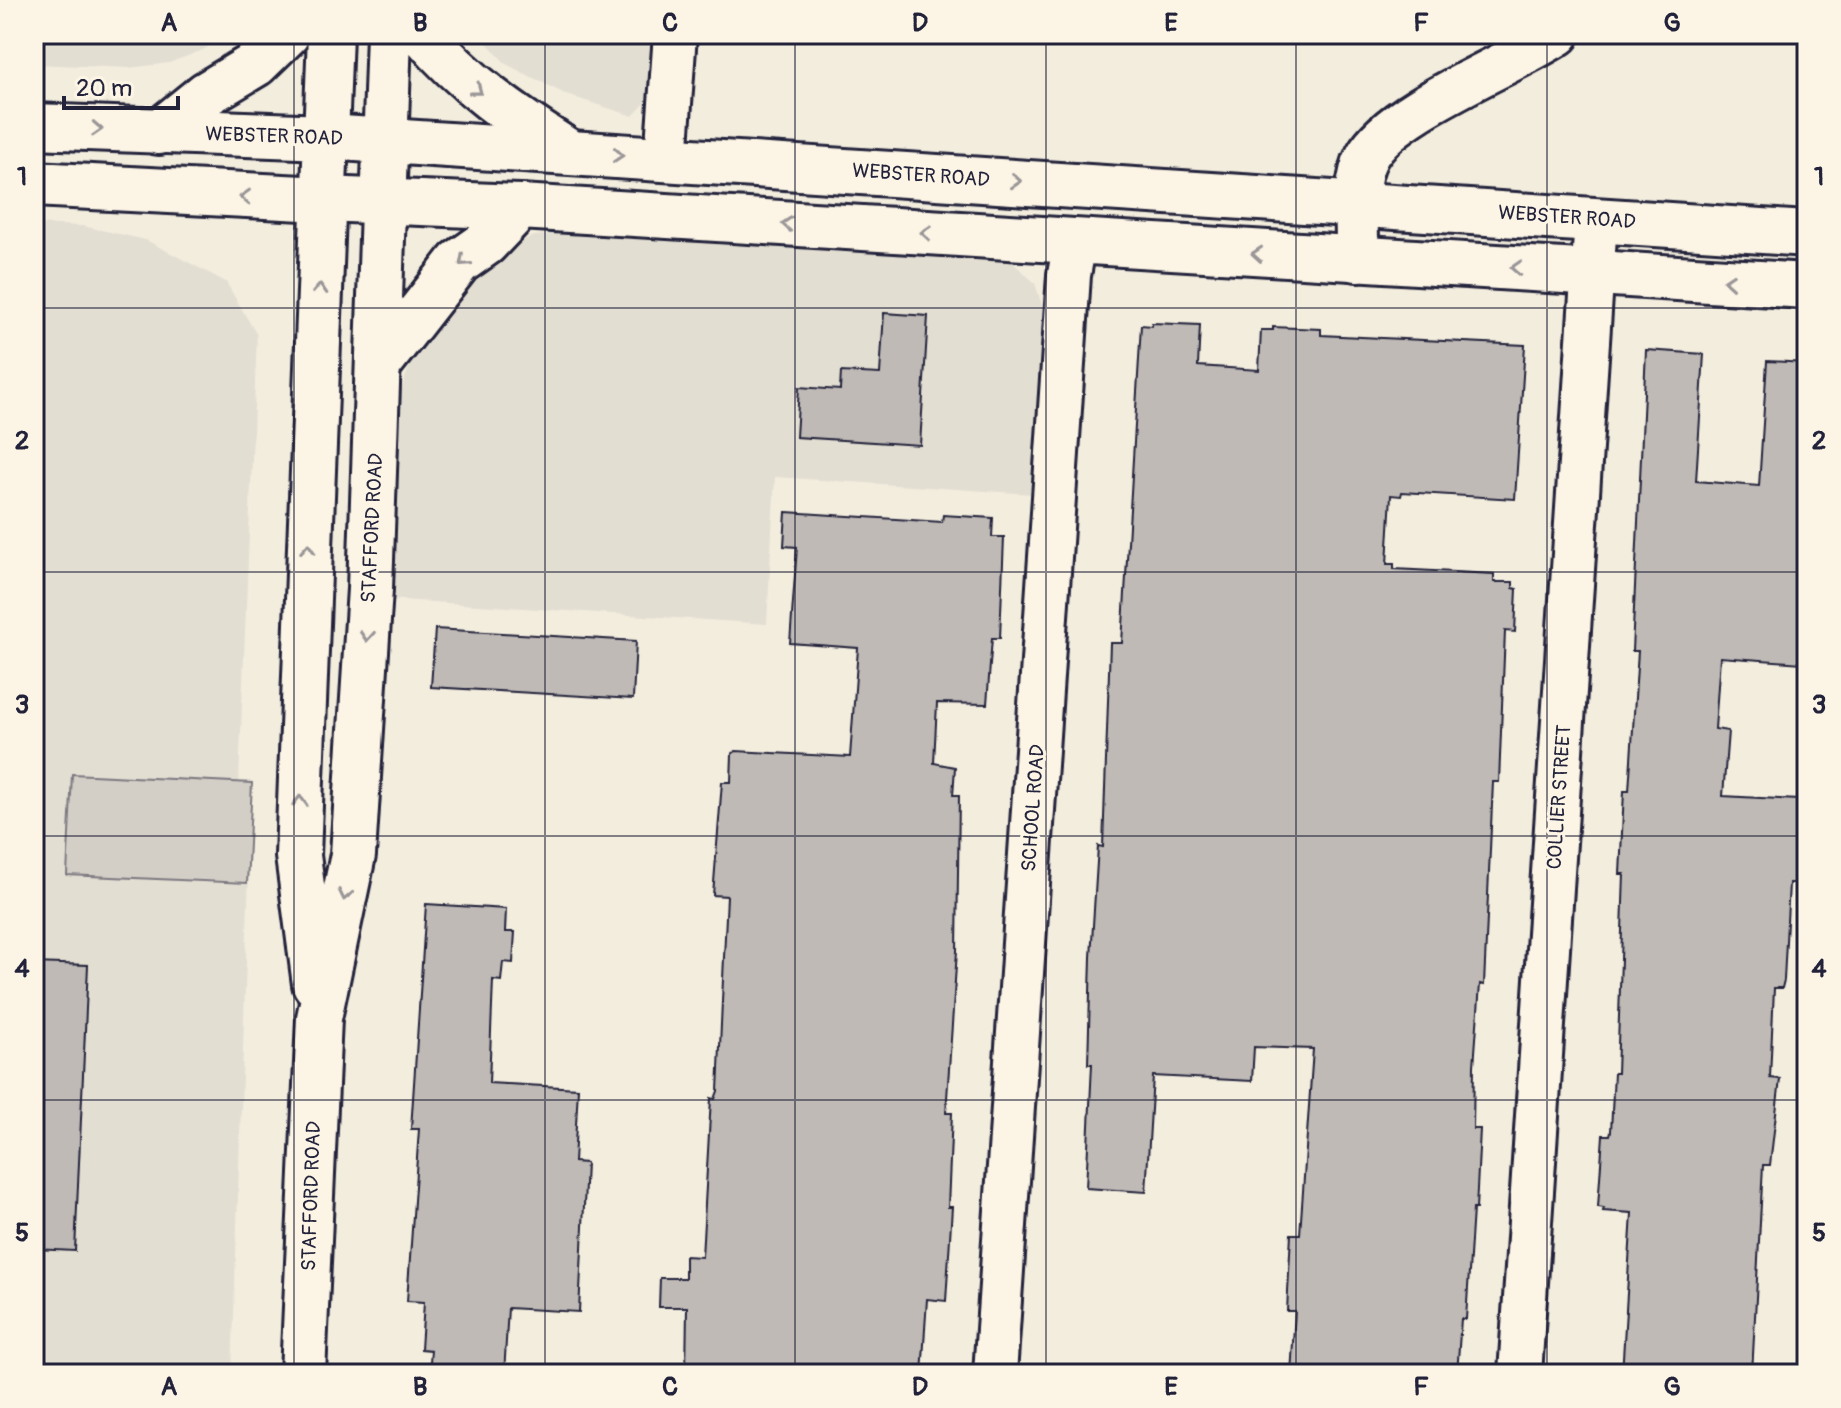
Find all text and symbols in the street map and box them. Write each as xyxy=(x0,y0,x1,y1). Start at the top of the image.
text: A xyxy=(161,7,178,39)
text: B xyxy=(413,7,427,39)
text: C xyxy=(662,7,678,39)
text: D xyxy=(912,7,928,39)
text: E xyxy=(1164,7,1178,39)
text: F xyxy=(1413,7,1429,39)
text: G xyxy=(1663,7,1681,39)
scale bar xyxy=(64,60,178,110)
text: 20 m xyxy=(76,74,132,103)
one-way arrow xyxy=(468,80,483,94)
one-way arrow xyxy=(91,120,104,137)
street label: WEBSTER ROAD xyxy=(205,121,343,151)
one-way arrow xyxy=(612,147,625,164)
street label: WEBSTER ROAD xyxy=(851,158,991,192)
text: 1 xyxy=(17,161,27,193)
text: 1 xyxy=(1814,161,1824,193)
one-way arrow xyxy=(1010,172,1023,189)
one-way arrow xyxy=(238,189,251,206)
street label: WEBSTER ROAD xyxy=(1497,200,1637,234)
one-way arrow xyxy=(780,216,793,233)
one-way arrow xyxy=(919,225,932,242)
one-way arrow xyxy=(1250,245,1263,262)
one-way arrow xyxy=(458,251,473,265)
one-way arrow xyxy=(1510,259,1522,276)
one-way arrow xyxy=(1722,273,1735,290)
one-way arrow xyxy=(311,282,328,295)
text: 2 xyxy=(15,425,29,457)
text: 2 xyxy=(1812,425,1826,457)
street label: STAFFORD ROAD xyxy=(356,452,388,604)
one-way arrow xyxy=(300,542,317,555)
one-way arrow xyxy=(359,630,376,643)
text: 3 xyxy=(15,689,29,721)
text: 3 xyxy=(1812,689,1826,721)
street label: COLLIER STREET xyxy=(1541,724,1577,870)
street label: SCHOOL ROAD xyxy=(1016,744,1050,872)
one-way arrow xyxy=(291,794,308,807)
one-way arrow xyxy=(337,888,354,902)
text: 4 xyxy=(14,953,30,985)
text: 4 xyxy=(1811,953,1827,985)
street label: STAFFORD ROAD xyxy=(296,1121,326,1271)
text: 5 xyxy=(15,1217,29,1249)
text: 5 xyxy=(1812,1217,1826,1249)
text: A xyxy=(161,1371,178,1403)
text: B xyxy=(413,1371,427,1403)
text: C xyxy=(662,1371,678,1403)
text: D xyxy=(912,1371,928,1403)
text: E xyxy=(1164,1371,1178,1403)
text: F xyxy=(1413,1371,1429,1403)
text: G xyxy=(1663,1371,1681,1403)

